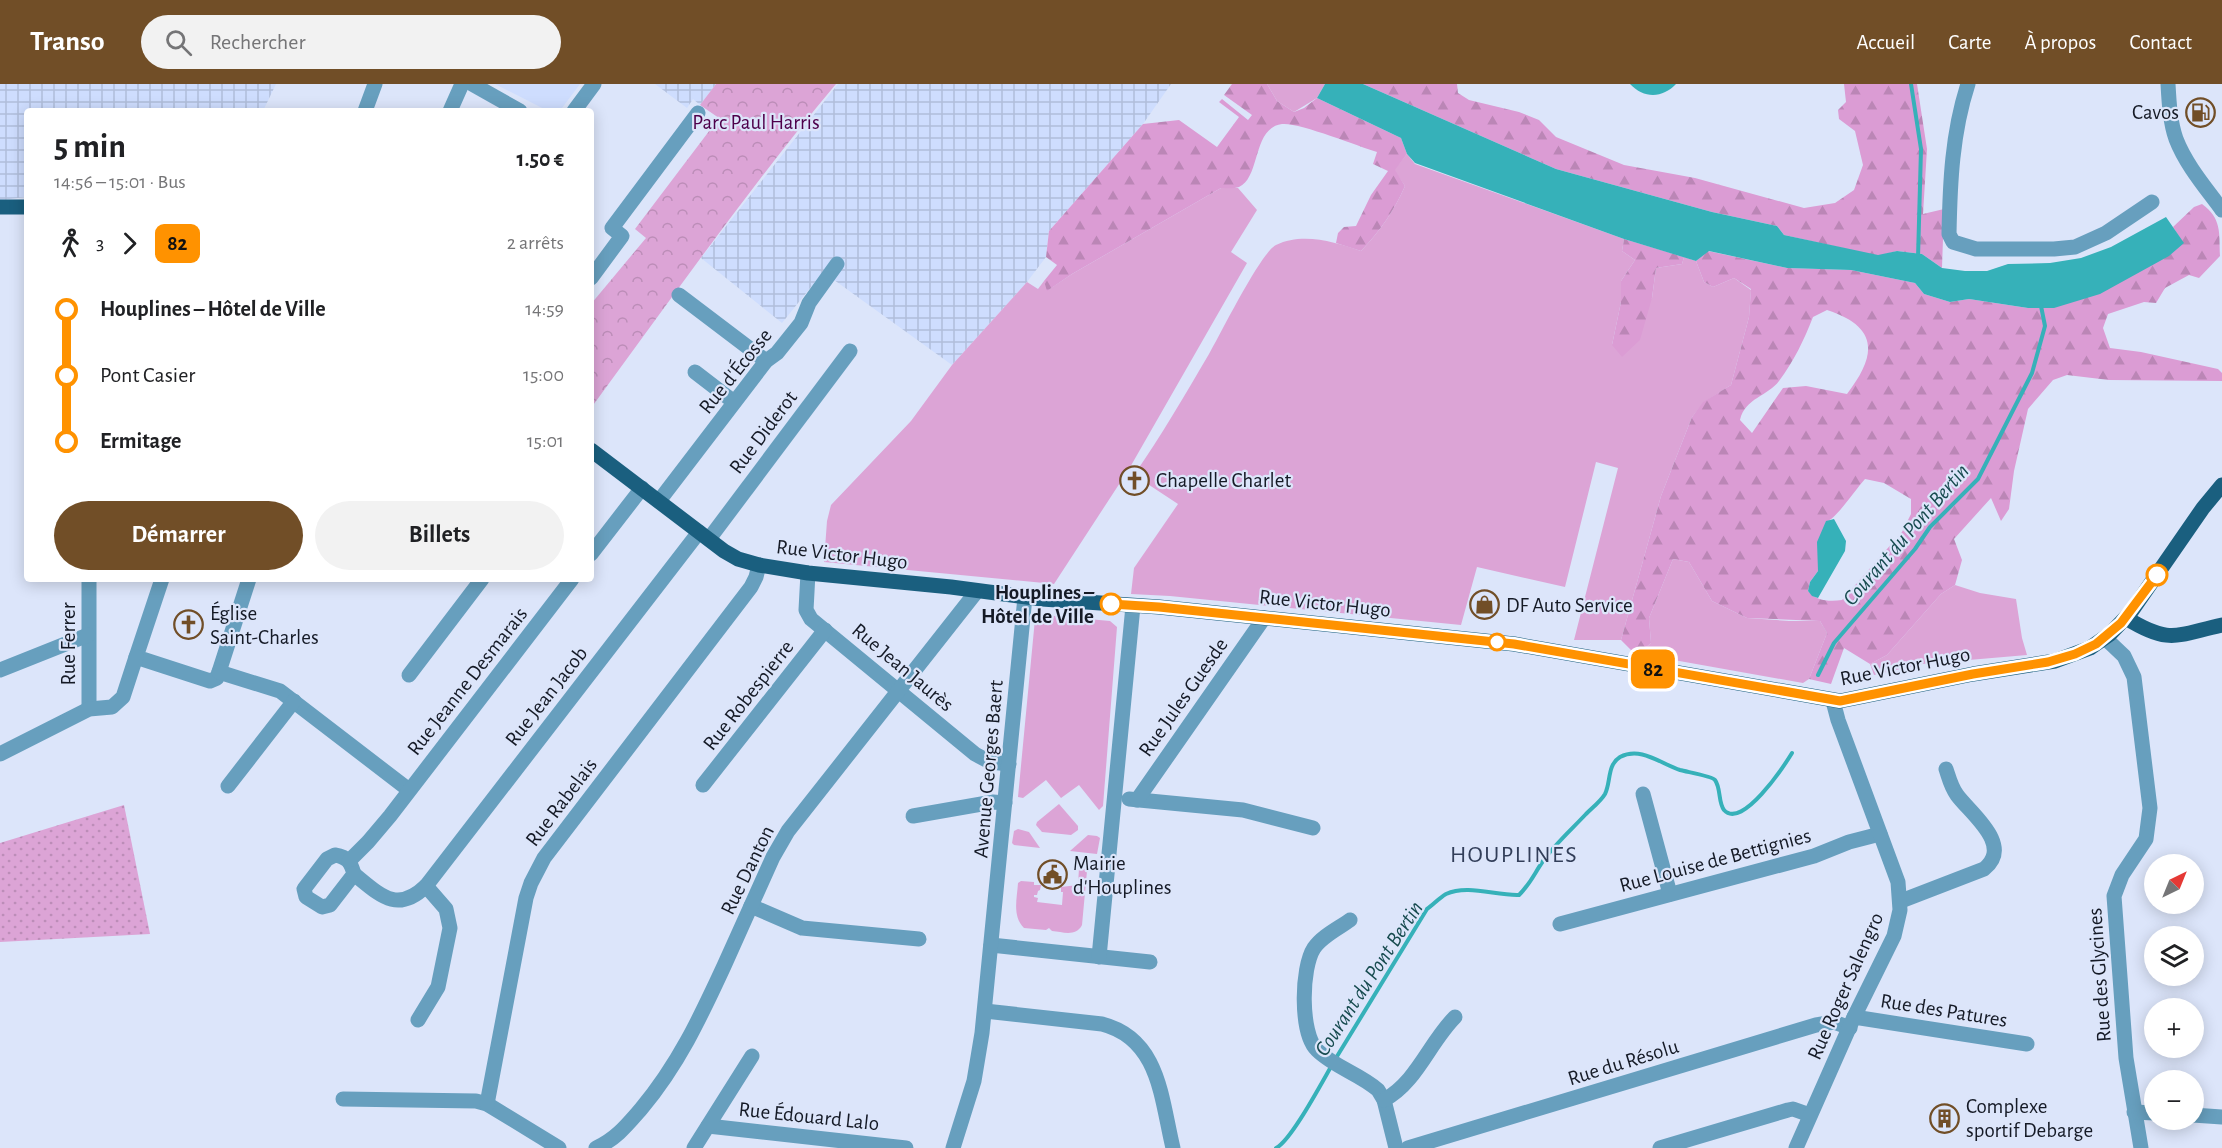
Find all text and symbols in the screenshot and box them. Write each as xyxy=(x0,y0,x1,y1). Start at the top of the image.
search box xyxy=(141,15,561,69)
icon: search xyxy=(162,26,195,59)
text: Transo xyxy=(30,28,105,56)
text: Rechercher xyxy=(210,31,306,53)
text: Accueil xyxy=(1857,32,1915,53)
text: Carte xyxy=(1948,32,1991,53)
text: À propos xyxy=(2024,32,2096,53)
text: Contact xyxy=(2129,32,2192,53)
fuel station icon: Cavos xyxy=(2184,96,2216,128)
place label: Cavos xyxy=(2132,102,2179,123)
park label: Parc Paul Harris xyxy=(692,112,820,133)
text: 5 min xyxy=(54,131,126,164)
text: 1.50 € xyxy=(516,148,564,170)
text: 14:56 – 15:01 · Bus xyxy=(54,172,186,192)
icon: walk xyxy=(54,227,87,260)
icon: forward xyxy=(113,227,146,260)
text: 3 xyxy=(96,233,104,253)
text: 82 xyxy=(167,233,188,254)
text: 2 arrêts xyxy=(507,233,564,253)
text: Houplines – Hôtel de Ville xyxy=(100,298,326,320)
text: 14:59 xyxy=(525,299,564,319)
street label: Rue d'Écosse xyxy=(693,324,776,418)
text: Pont Casier xyxy=(100,364,195,386)
text: 15:00 xyxy=(523,365,564,385)
street label: Rue Diderot xyxy=(726,387,801,478)
text: Ermitage xyxy=(100,430,181,452)
text: 15:01 xyxy=(527,431,564,451)
water label: Courant du Pont Bertin xyxy=(1839,460,1973,610)
church icon: Chapelle Charlet xyxy=(1119,464,1151,496)
place label: Chapelle Charlet xyxy=(1156,470,1291,491)
button: Démarrer xyxy=(54,501,303,570)
button: Billets xyxy=(315,501,564,570)
street label: Rue Victor Hugo xyxy=(775,536,909,573)
unlabelled marker xyxy=(2146,564,2168,586)
place label: Houplines – Hôtel de Ville xyxy=(981,582,1095,627)
street label: Rue Victor Hugo xyxy=(1258,586,1392,621)
shop icon: DF Auto Service xyxy=(1469,589,1501,621)
marker: Houplines – Hôtel de Ville xyxy=(1100,593,1122,615)
place label: DF Auto Service xyxy=(1506,595,1633,616)
place label: Église Saint-Charles xyxy=(210,601,319,648)
street label: Rue Ferrer xyxy=(58,602,79,686)
street label: Rue Jeanne Desmarais xyxy=(403,603,532,759)
church icon: Église Saint-Charles xyxy=(173,609,205,641)
street label: Rue Jean Jaurès xyxy=(848,619,957,716)
unlabelled marker xyxy=(1488,633,1506,651)
street label: Rue Jules Guesde xyxy=(1135,634,1232,760)
street label: Rue Robespierre xyxy=(699,636,798,754)
street label: Rue Jean Jacob xyxy=(501,643,591,750)
street label: Rue Victor Hugo xyxy=(1838,644,1972,689)
line badge: 82 xyxy=(1626,650,1680,688)
text: 82 xyxy=(1643,659,1663,680)
street label: Avenue Georges Baert xyxy=(970,679,1007,859)
street label: Rue Rabelais xyxy=(522,754,601,850)
street label: Rue Danton xyxy=(717,822,778,918)
street label: Rue Louise de Bettignies xyxy=(1617,825,1813,896)
district label: HOUPLINES xyxy=(1450,843,1578,867)
place label: Mairie d'Houplines xyxy=(1073,853,1172,898)
north arrow xyxy=(2144,854,2204,914)
map controls xyxy=(2144,854,2204,1130)
public building icon: Mairie d'Houplines xyxy=(1036,859,1068,891)
water label: Courant du Pont Bertin xyxy=(1311,897,1427,1060)
street label: Rue des Glycines xyxy=(2084,907,2115,1043)
street label: Rue Roger Salengro xyxy=(1804,909,1887,1063)
button: layers xyxy=(2144,926,2204,986)
street label: Rue des Patures xyxy=(1879,990,2009,1031)
button: + xyxy=(2144,998,2204,1058)
street label: Rue du Résolu xyxy=(1565,1036,1681,1089)
button: − xyxy=(2144,1070,2204,1130)
place label: Complexe sportif Debarge xyxy=(1966,1096,2093,1141)
street label: Rue Édouard Lalo xyxy=(738,1097,880,1134)
building icon: Complexe sportif Debarge xyxy=(1929,1102,1961,1134)

